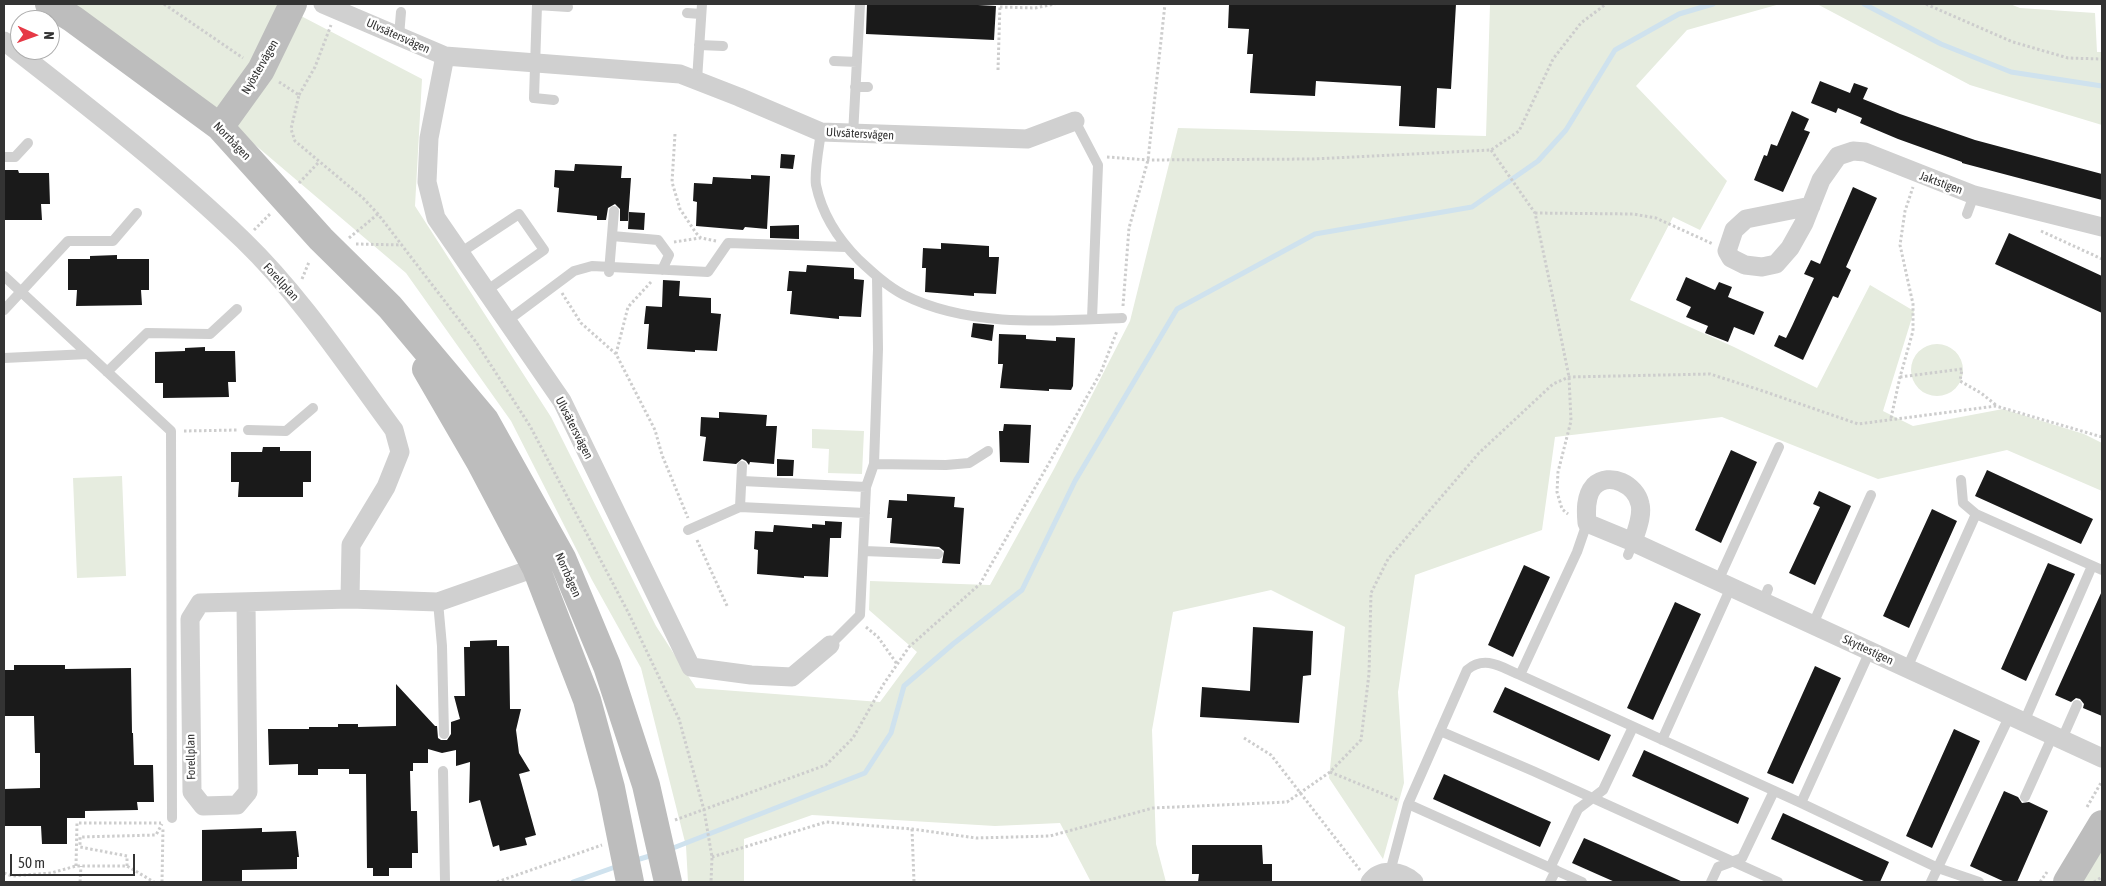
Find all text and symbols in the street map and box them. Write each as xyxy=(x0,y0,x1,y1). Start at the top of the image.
north arrow xyxy=(10,10,60,60)
street label: Ulvsätersvägen xyxy=(364,16,432,56)
text: N xyxy=(41,31,57,40)
street label: Nyöstervägen xyxy=(239,37,281,97)
street label: Norrbågen xyxy=(210,119,254,163)
street label: Ulvsätersvägen xyxy=(826,125,894,143)
street label: Jaktstigen xyxy=(1917,169,1965,197)
street label: Forellplan xyxy=(260,260,302,304)
street label: Ulvsätersvägen xyxy=(552,394,596,462)
street label: Norrbågen xyxy=(552,550,584,600)
street label: Skyttestigen xyxy=(1840,632,1896,668)
street label: Forellplan xyxy=(183,734,199,780)
scale bar xyxy=(12,844,138,876)
text: 50 m xyxy=(18,854,45,871)

